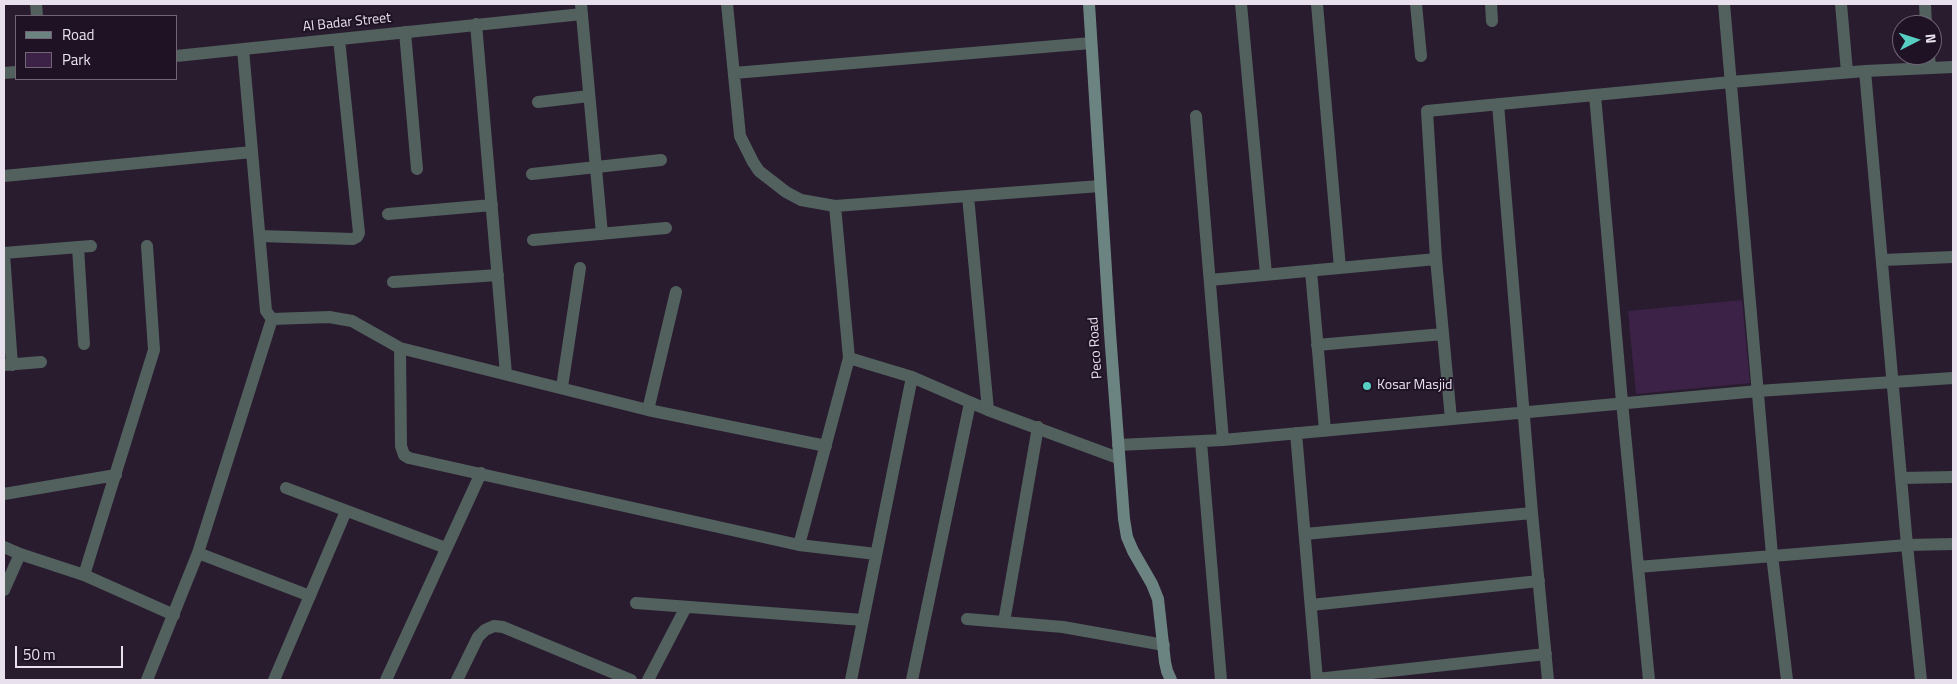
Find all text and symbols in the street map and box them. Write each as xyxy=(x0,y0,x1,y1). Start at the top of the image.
street label: Al Badar Street xyxy=(302,10,392,36)
legend xyxy=(15,15,178,80)
north arrow xyxy=(1892,15,1942,65)
text: Road xyxy=(62,23,94,46)
text: N xyxy=(1921,33,1942,44)
text: Park xyxy=(62,48,91,71)
street label: Peco Road xyxy=(1085,316,1107,380)
place label: Kosar Masjid xyxy=(1377,378,1452,394)
marker: Kosar Masjid xyxy=(1361,380,1373,392)
scale bar xyxy=(18,636,125,668)
text: 50 m xyxy=(23,643,56,666)

